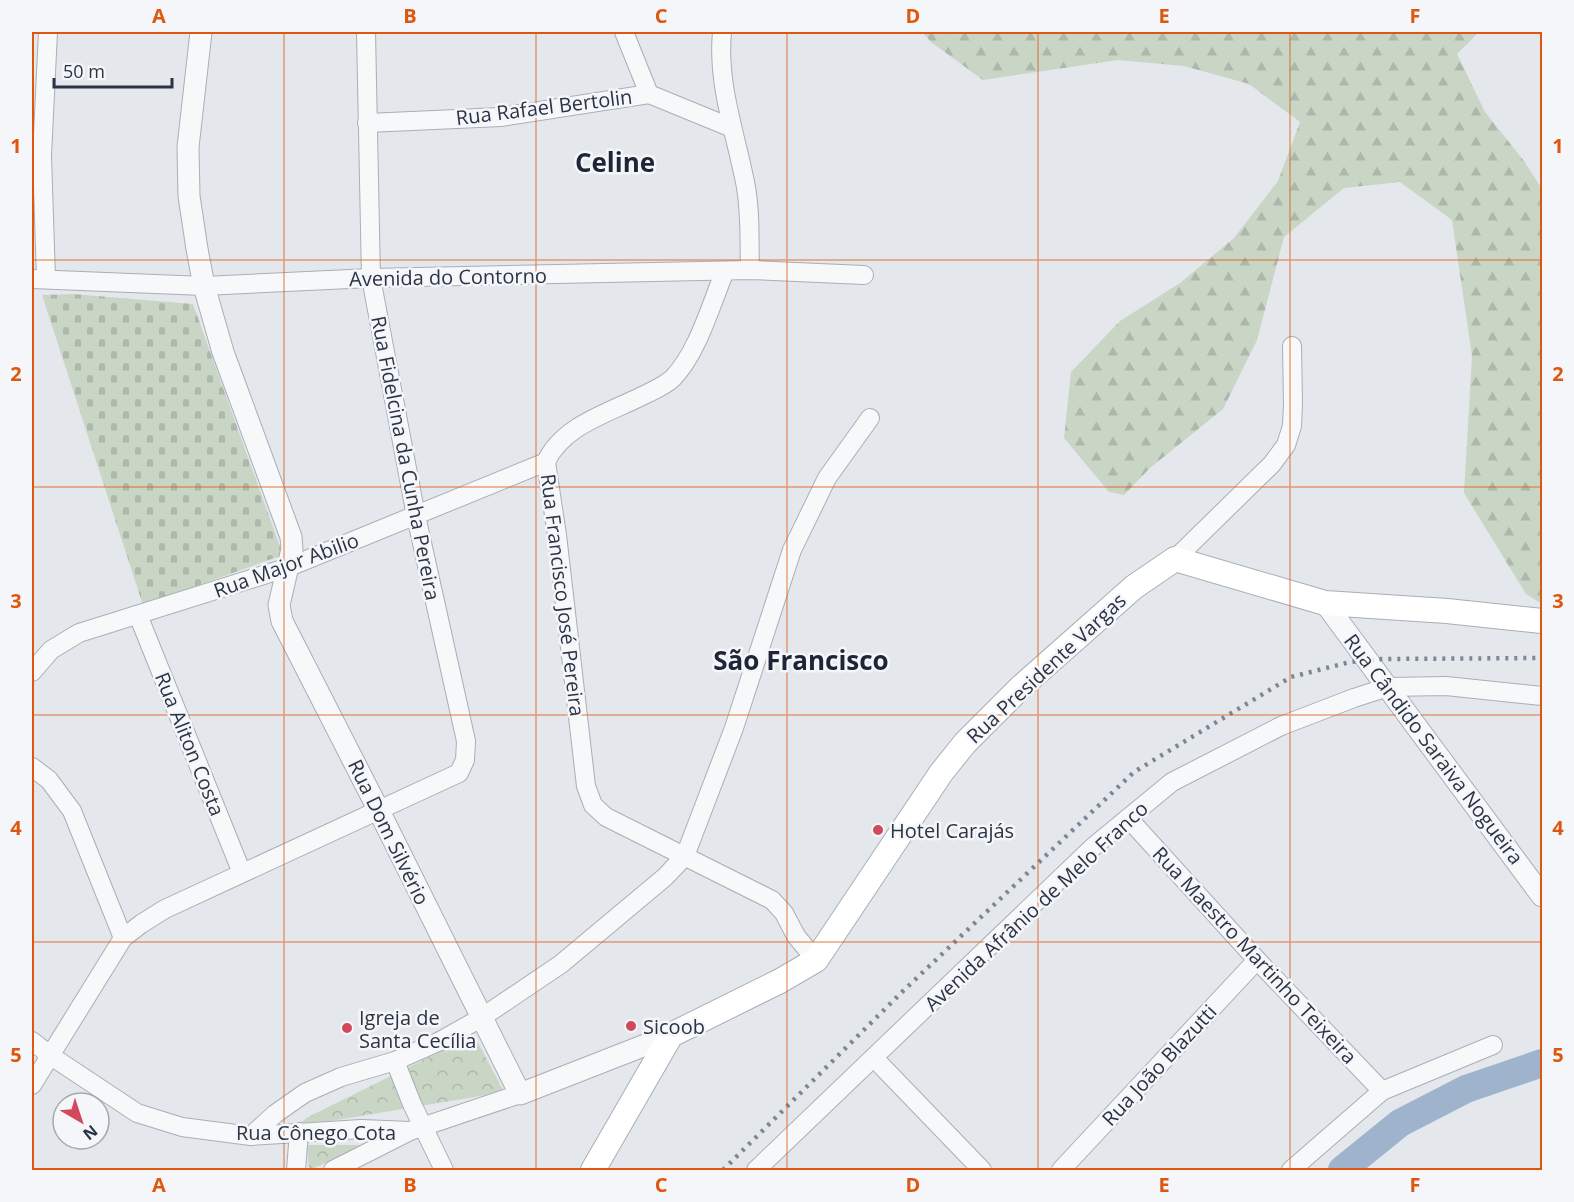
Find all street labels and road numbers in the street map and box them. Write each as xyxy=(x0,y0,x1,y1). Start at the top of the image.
street label: Rua Rafael Bertolin xyxy=(454,83,634,131)
street label: Avenida do Contorno xyxy=(349,262,547,292)
street label: Rua Fidelcina da Cunha Pereira xyxy=(365,313,447,603)
street label: Rua Francisco José Pereira xyxy=(535,472,591,718)
street label: Rua Major Abilio xyxy=(210,526,362,604)
street label: Rua Presidente Vargas xyxy=(960,587,1132,749)
street label: Rua Cândido Saraiva Nogueira xyxy=(1338,628,1530,870)
street label: Rua Aliton Costa xyxy=(149,668,231,820)
street label: Rua Dom Silvério xyxy=(342,755,436,909)
street label: Avenida Afrânio de Melo Franco xyxy=(918,795,1154,1017)
street label: Rua Maestro Martinho Teixeira xyxy=(1147,841,1363,1069)
street label: Rua João Blazutti xyxy=(1096,998,1222,1132)
street label: Rua Cônego Cota xyxy=(236,1119,396,1146)

